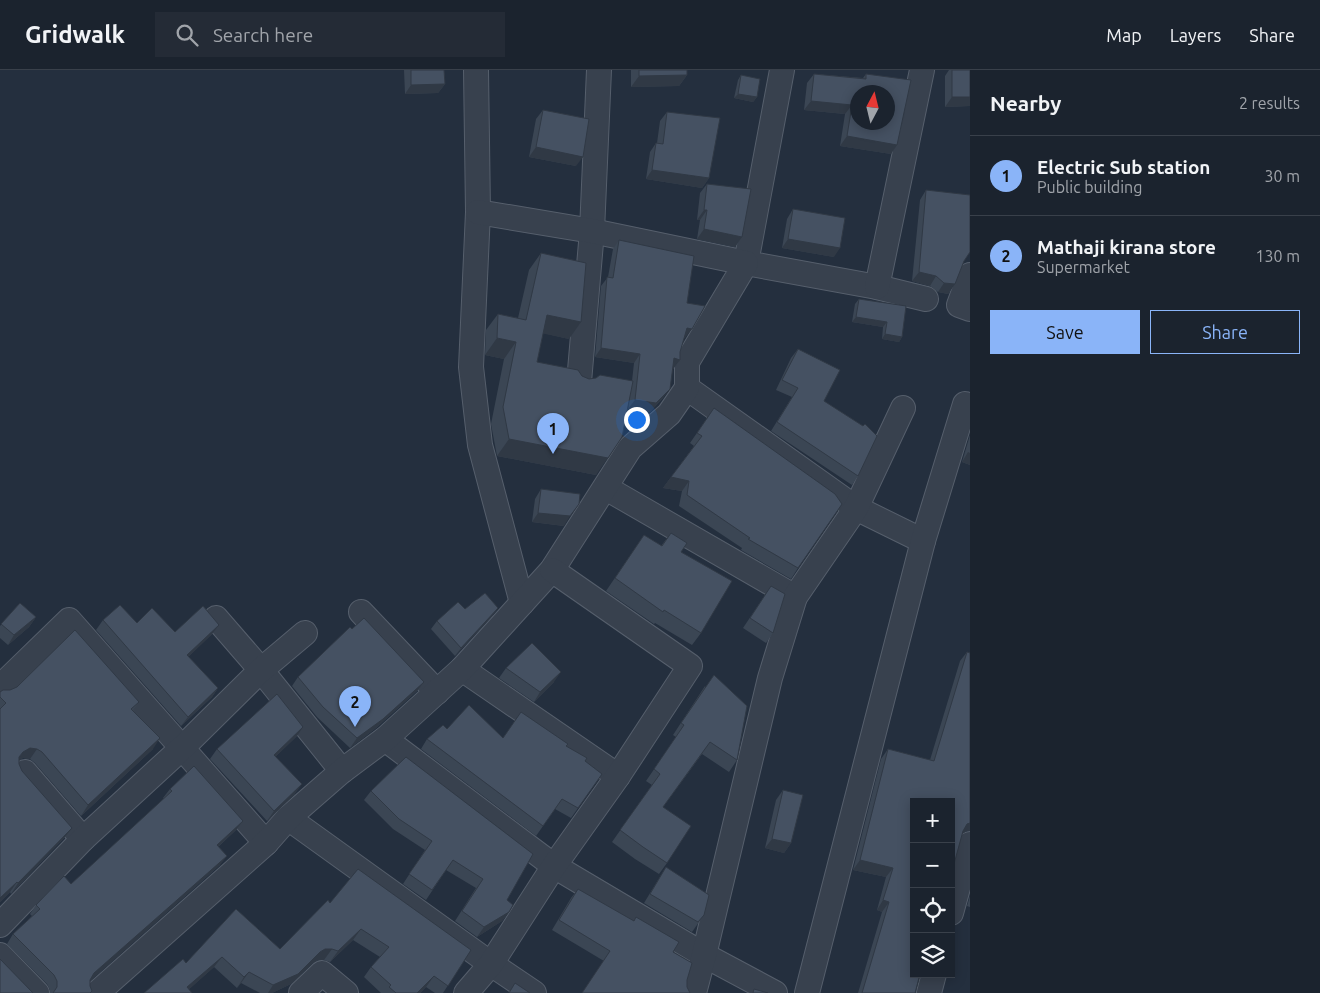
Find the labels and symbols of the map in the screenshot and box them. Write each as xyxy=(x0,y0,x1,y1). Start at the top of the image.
north arrow xyxy=(850,85,895,130)
your location xyxy=(624,407,650,433)
pin: 1 xyxy=(537,413,569,454)
pin: 2 xyxy=(339,686,371,727)

